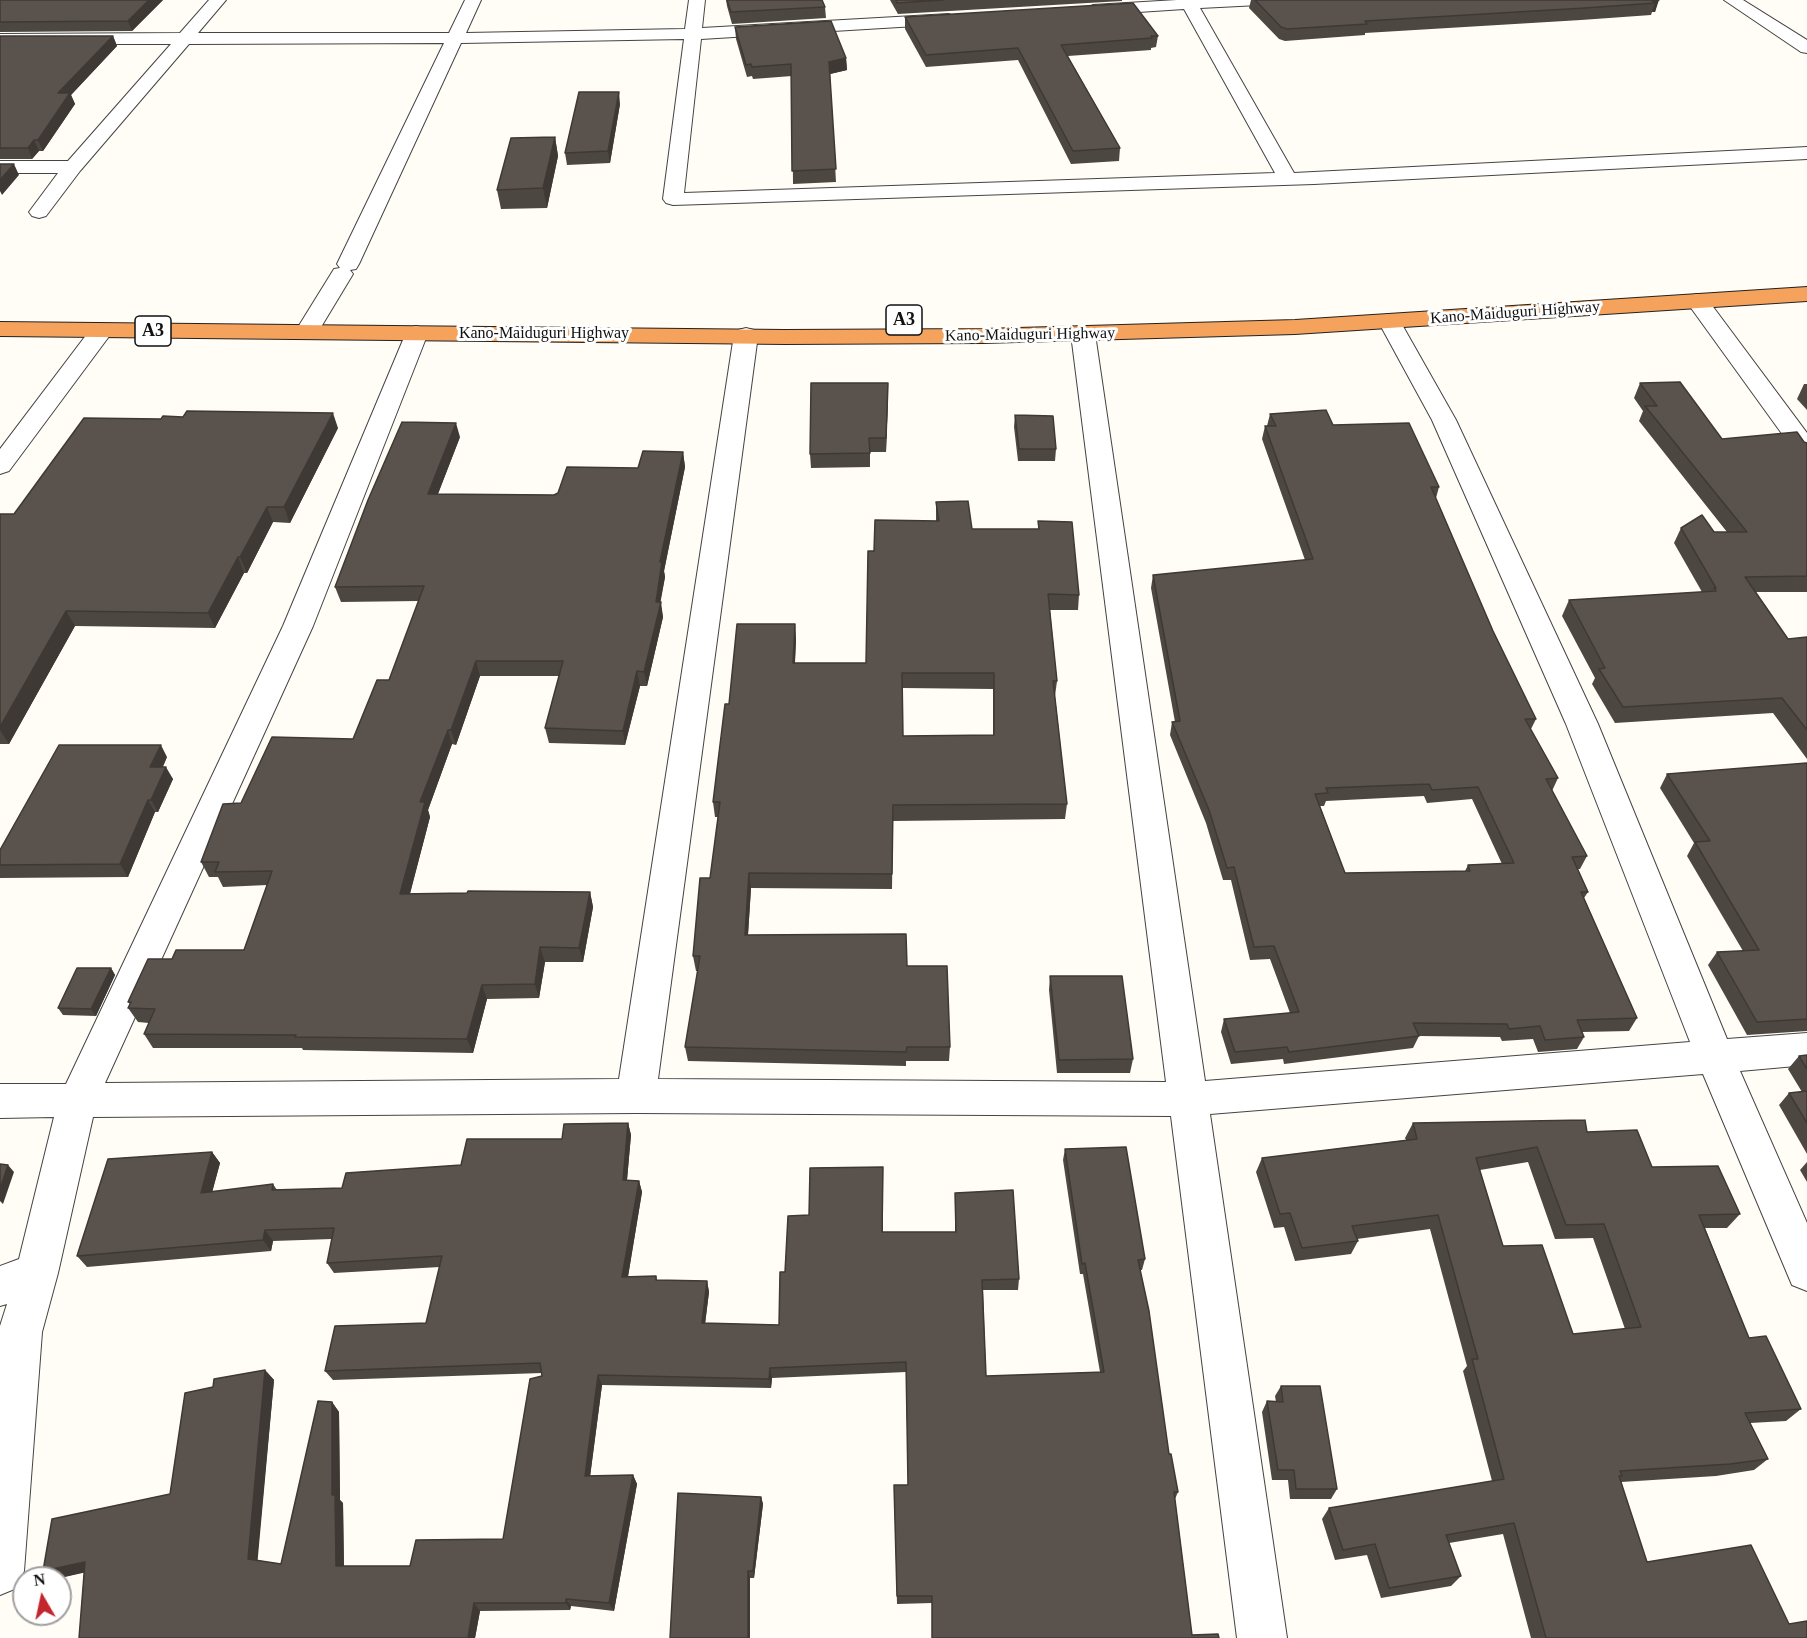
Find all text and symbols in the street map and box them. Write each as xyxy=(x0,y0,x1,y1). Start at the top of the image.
street label: Kano-Maiduguri Highway xyxy=(1429,297,1601,329)
road number: A3 xyxy=(886,305,922,335)
road number: A3 xyxy=(135,316,171,346)
street label: Kano-Maiduguri Highway xyxy=(459,324,629,344)
street label: Kano-Maiduguri Highway xyxy=(945,324,1115,346)
north arrow xyxy=(12,1566,72,1626)
text: N xyxy=(32,1570,46,1589)

